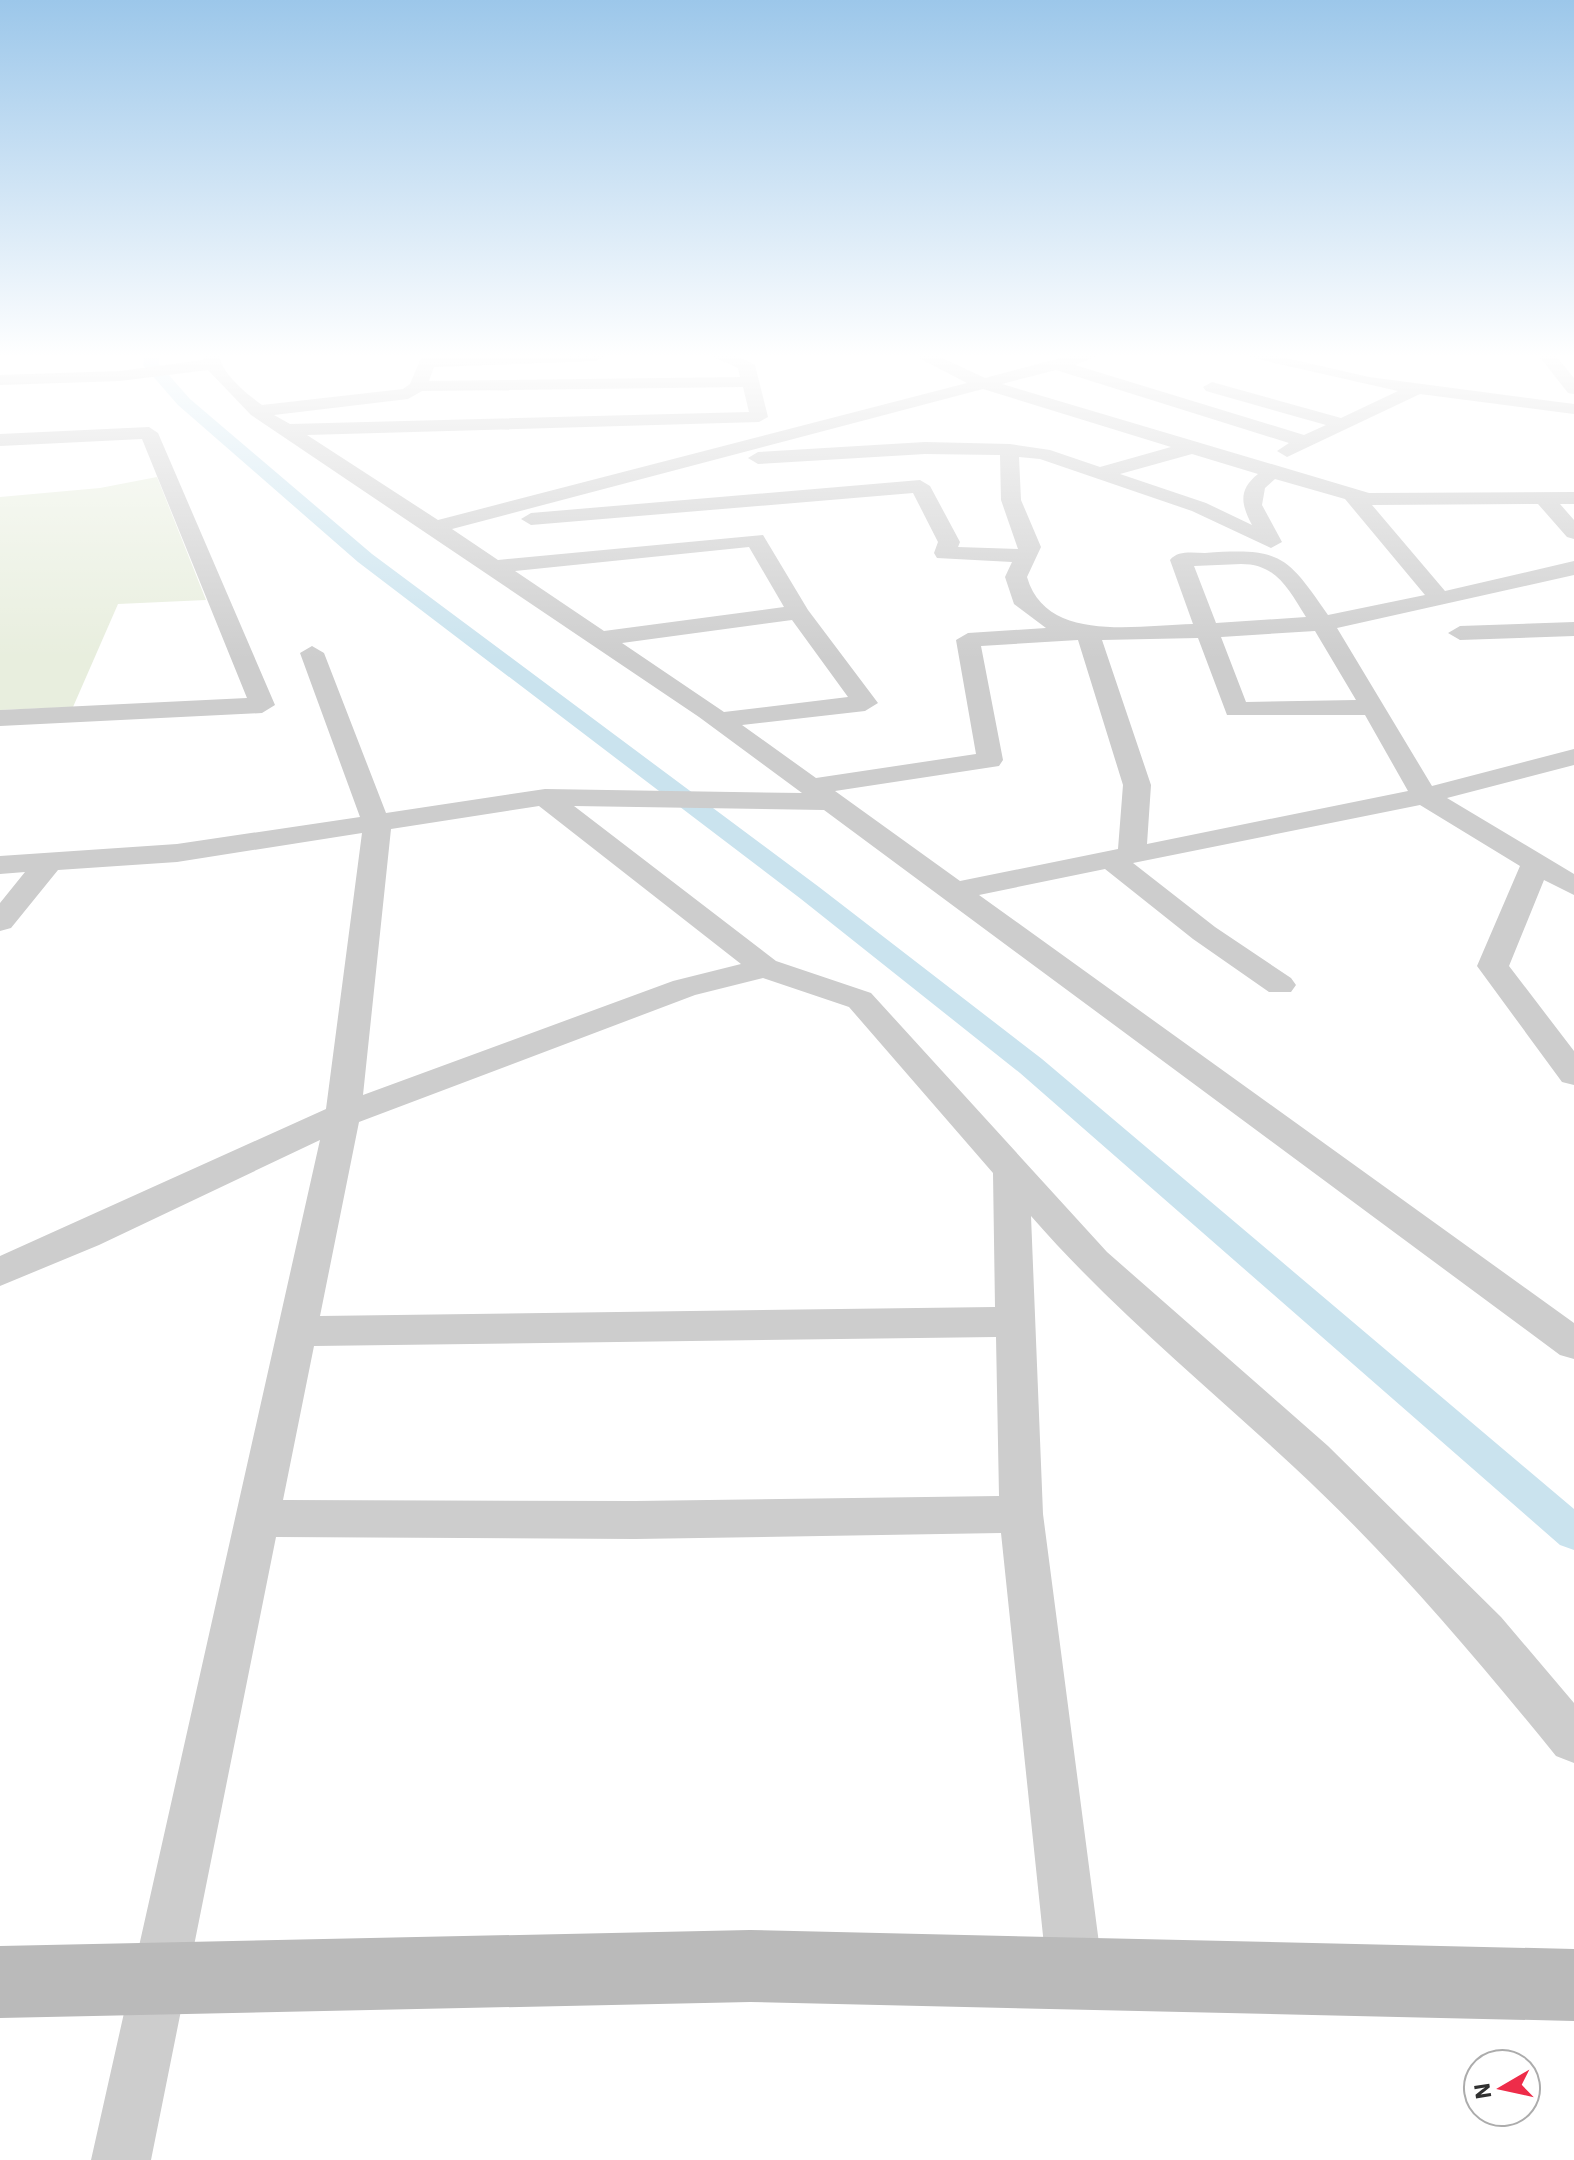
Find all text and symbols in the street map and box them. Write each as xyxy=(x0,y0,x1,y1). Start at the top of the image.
north arrow xyxy=(1462,2048,1542,2128)
text: N xyxy=(1466,2081,1497,2101)

